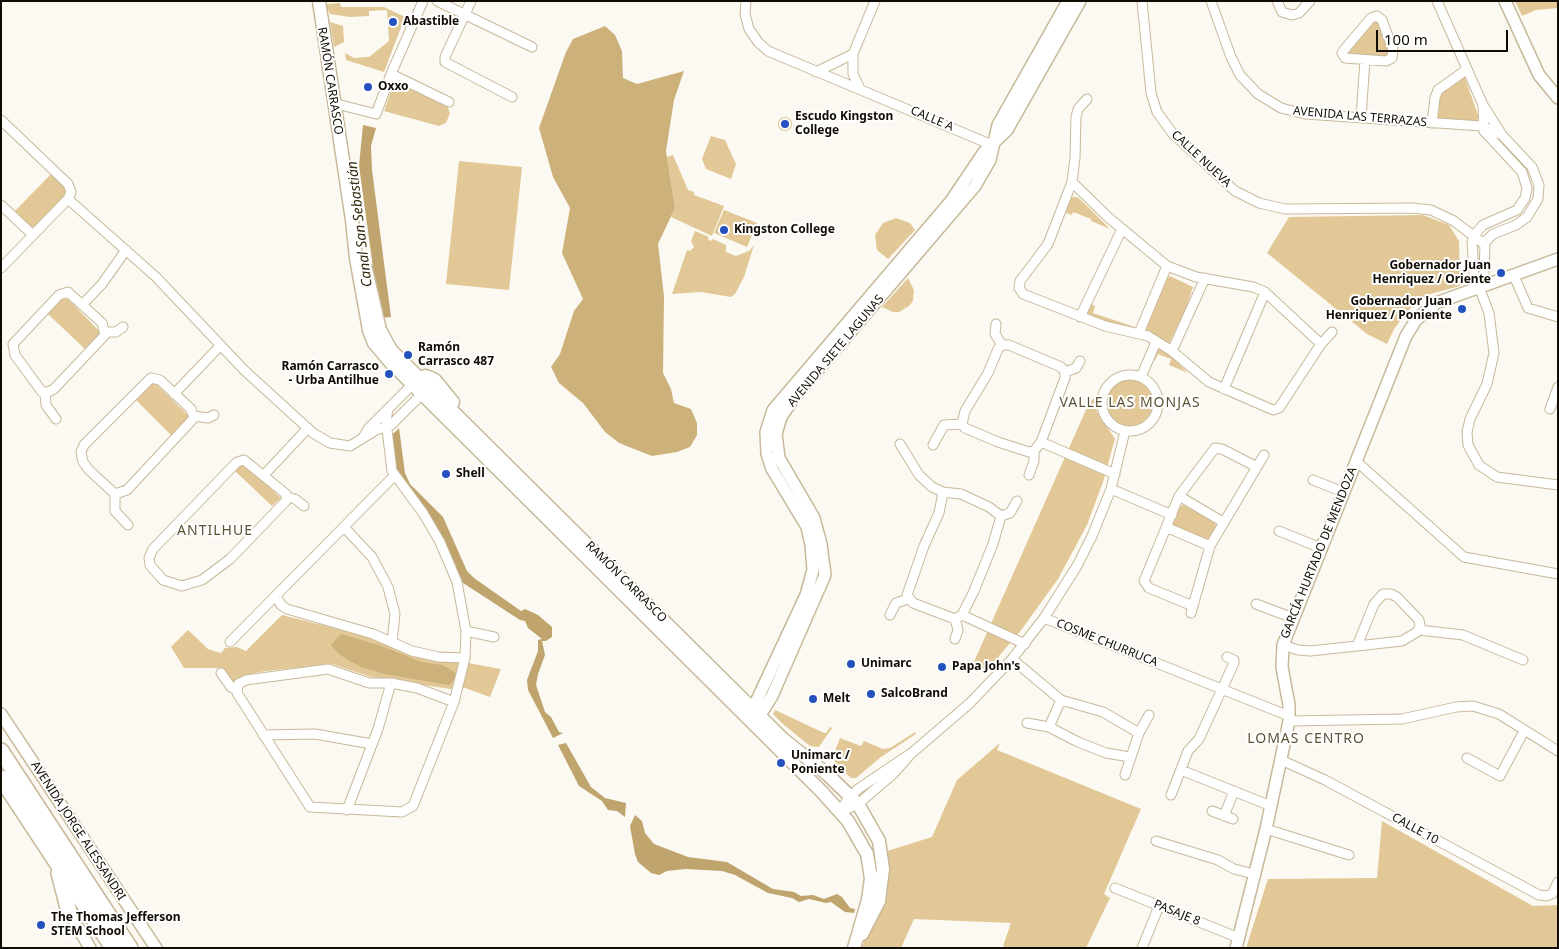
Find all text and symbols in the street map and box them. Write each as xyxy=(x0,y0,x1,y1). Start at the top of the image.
place label: Abastible xyxy=(403,15,459,29)
marker: Abastible xyxy=(387,16,399,28)
scale bar xyxy=(1379,20,1512,52)
street label: RAMÓN CARRASCO xyxy=(314,26,346,136)
text: 100 m xyxy=(1384,29,1428,49)
place label: Oxxo xyxy=(378,80,409,94)
marker: Oxxo xyxy=(362,81,374,93)
street label: CALLE A xyxy=(908,104,956,134)
street label: AVENIDA LAS TERRAZAS xyxy=(1292,104,1428,130)
place label: Escudo Kingston College xyxy=(795,110,893,138)
marker: Escudo Kingston College xyxy=(779,118,791,130)
street label: CALLE NUEVA xyxy=(1168,128,1234,190)
water label: Canal San Sebastián xyxy=(344,160,376,288)
place label: Kingston College xyxy=(734,223,835,237)
marker: Kingston College xyxy=(718,224,730,236)
place label: Gobernador Juan Henriquez / Oriente xyxy=(1373,259,1491,287)
marker: Gobernador Juan Henriquez / Oriente xyxy=(1495,267,1507,279)
street label: AVENIDA SIETE LAGUNAS xyxy=(785,292,887,410)
place label: Gobernador Juan Henriquez / Poniente xyxy=(1326,295,1452,323)
marker: Gobernador Juan Henriquez / Poniente xyxy=(1456,303,1468,315)
place label: Ramón Carrasco 487 xyxy=(418,341,494,369)
marker: Ramón Carrasco 487 xyxy=(402,349,414,361)
place label: Ramón Carrasco - Urba Antilhue xyxy=(282,360,379,388)
marker: Ramón Carrasco - Urba Antilhue xyxy=(383,368,395,380)
district label: VALLE LAS MONJAS xyxy=(1057,395,1203,411)
street label: GARCÍA HURTADO DE MENDOZA xyxy=(1278,465,1360,641)
place label: Shell xyxy=(456,467,485,481)
marker: Shell xyxy=(440,468,452,480)
district label: ANTILHUE xyxy=(176,523,254,539)
street label: RAMÓN CARRASCO xyxy=(582,538,670,626)
street label: COSME CHURRUCA xyxy=(1054,616,1160,670)
place label: Unimarc xyxy=(861,657,912,671)
marker: Unimarc xyxy=(845,658,857,670)
place label: Papa John's xyxy=(952,660,1020,674)
marker: Papa John's xyxy=(936,661,948,673)
place label: SalcoBrand xyxy=(881,687,948,701)
marker: SalcoBrand xyxy=(865,688,877,700)
place label: Melt xyxy=(823,692,850,706)
marker: Melt xyxy=(807,693,819,705)
district label: LOMAS CENTRO xyxy=(1246,731,1366,747)
place label: Unimarc / Poniente xyxy=(791,749,850,777)
marker: Unimarc / Poniente xyxy=(775,757,787,769)
street label: AVENIDA JORGE ALESSANDRI xyxy=(28,759,128,903)
street label: CALLE 10 xyxy=(1389,810,1441,848)
street label: PASAJE 8 xyxy=(1152,897,1202,929)
place label: The Thomas Jefferson STEM School xyxy=(51,911,181,939)
marker: The Thomas Jefferson STEM School xyxy=(35,919,47,931)

